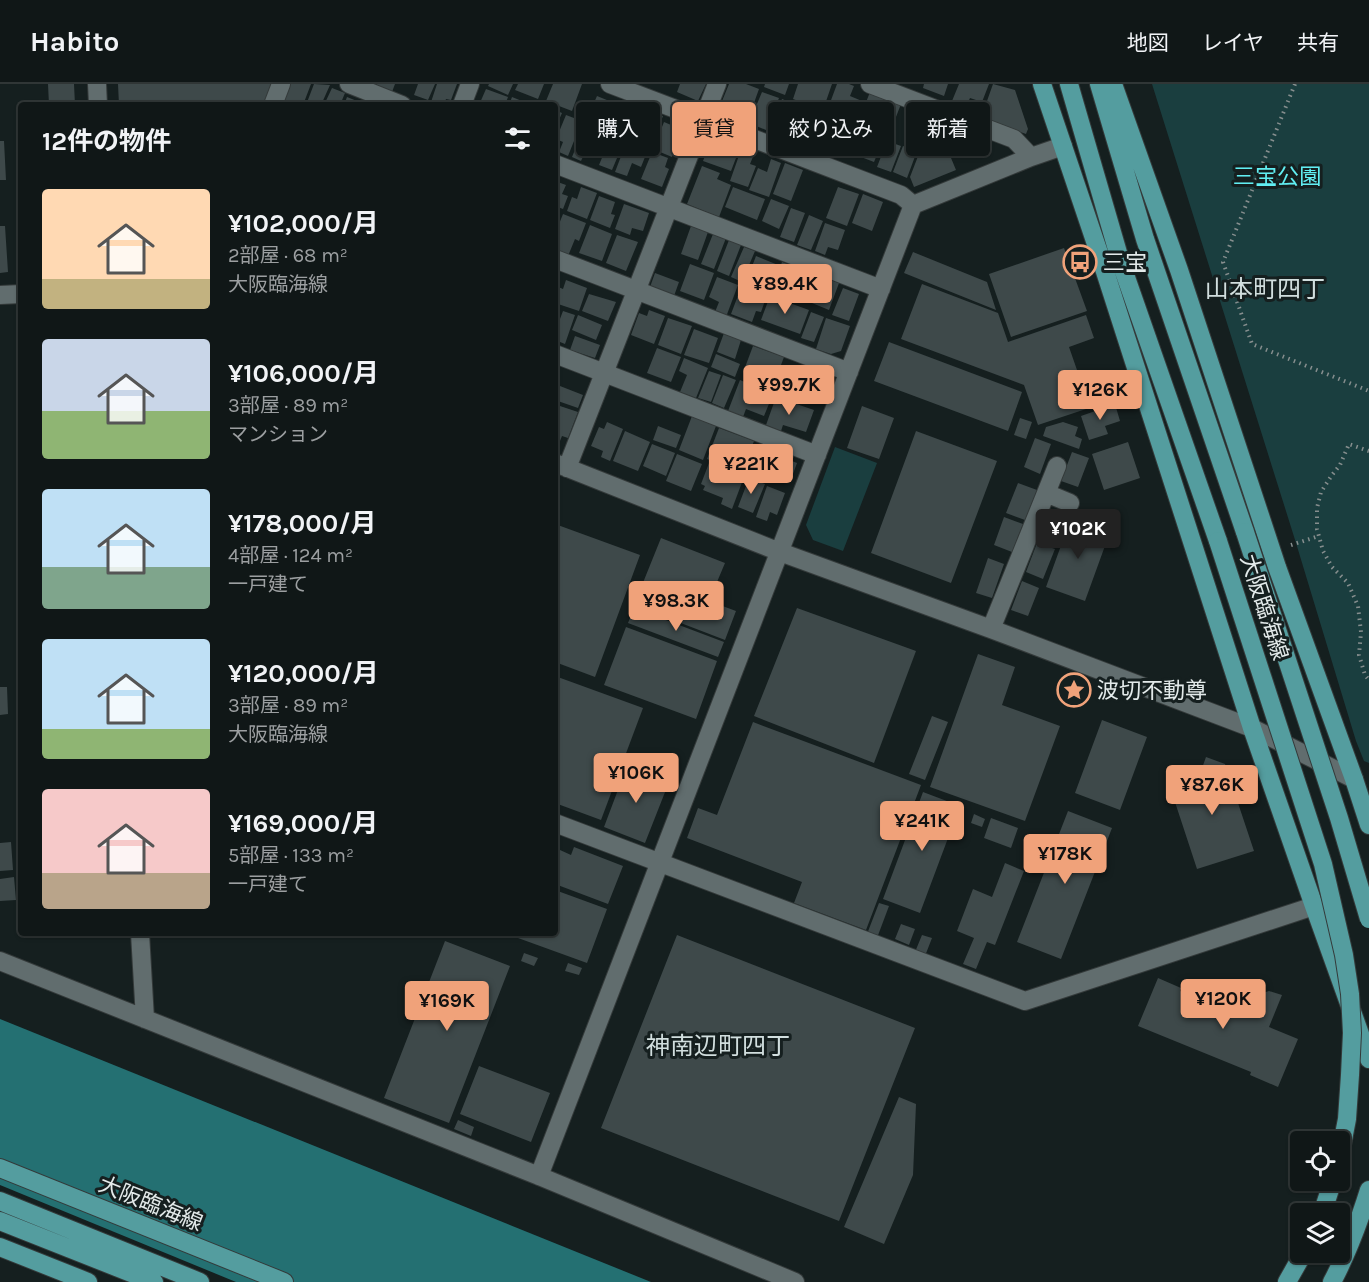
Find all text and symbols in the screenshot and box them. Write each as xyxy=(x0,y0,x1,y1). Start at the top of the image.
text: Habito xyxy=(30,25,119,58)
text: 地図 xyxy=(1127,31,1169,55)
text: レイヤ xyxy=(1202,31,1264,55)
text: 共有 xyxy=(1297,31,1339,55)
chip: 購入 xyxy=(576,102,660,156)
chip: 賃貸 xyxy=(672,102,756,156)
chip: 絞り込み xyxy=(768,102,894,156)
chip: 新着 xyxy=(906,102,990,156)
icon: filters xyxy=(501,122,534,155)
text: 12件の物件 xyxy=(42,126,171,157)
park label: 三宝公園 xyxy=(1233,164,1321,190)
text: ¥102,000/月 xyxy=(228,208,379,239)
icon: home xyxy=(90,213,162,285)
text: 2部屋 · 68 m² xyxy=(228,244,348,267)
bus stop icon: 三宝 xyxy=(1062,244,1098,280)
place label: 三宝 xyxy=(1103,250,1147,276)
pin: ¥89.4K xyxy=(736,264,834,315)
text: ¥89.4K xyxy=(752,272,818,295)
text: 大阪臨海線 xyxy=(228,273,328,296)
district label: 山本町四丁 xyxy=(1205,275,1325,303)
text: ¥106,000/月 xyxy=(228,358,379,389)
icon: home xyxy=(90,363,162,435)
pin: ¥99.7K xyxy=(740,365,838,416)
pin: ¥126K xyxy=(1058,370,1142,421)
text: ¥99.7K xyxy=(757,373,821,396)
text: ¥126K xyxy=(1072,378,1128,401)
text: 3部屋 · 89 m² xyxy=(228,394,348,417)
text: マンション xyxy=(228,423,328,446)
pin: ¥221K xyxy=(709,444,793,495)
text: ¥221K xyxy=(723,452,779,475)
text: ¥178,000/月 xyxy=(228,508,376,539)
pin: ¥102K xyxy=(1036,509,1120,560)
icon: home xyxy=(90,513,162,585)
text: ¥102K xyxy=(1050,517,1106,540)
text: 4部屋 · 124 m² xyxy=(228,544,353,567)
street label: 大阪臨海線 xyxy=(1235,551,1293,664)
text: 一戸建て xyxy=(228,573,308,596)
pin: ¥98.3K xyxy=(627,581,725,632)
text: ¥98.3K xyxy=(643,589,709,612)
text: ¥120,000/月 xyxy=(228,658,379,689)
icon: home xyxy=(90,663,162,735)
place icon: 波切不動尊 xyxy=(1056,672,1092,708)
place label: 波切不動尊 xyxy=(1097,678,1207,704)
text: 3部屋 · 89 m² xyxy=(228,694,348,717)
text: 大阪臨海線 xyxy=(228,723,328,746)
pin: ¥106K xyxy=(594,753,678,804)
text: ¥106K xyxy=(608,761,664,784)
pin: ¥87.6K xyxy=(1163,765,1261,816)
text: ¥87.6K xyxy=(1180,773,1244,796)
pin: ¥241K xyxy=(880,801,964,852)
text: ¥169,000/月 xyxy=(228,808,378,839)
text: ¥241K xyxy=(894,809,950,832)
icon: home xyxy=(90,813,162,885)
pin: ¥178K xyxy=(1023,834,1107,885)
text: ¥178K xyxy=(1038,842,1092,865)
text: 5部屋 · 133 m² xyxy=(228,844,354,867)
text: 一戸建て xyxy=(228,873,308,896)
pin: ¥120K xyxy=(1181,979,1265,1030)
pin: ¥169K xyxy=(405,981,489,1032)
text: ¥120K xyxy=(1195,987,1251,1010)
text: ¥169K xyxy=(419,989,475,1012)
district label: 神南辺町四丁 xyxy=(646,1032,790,1060)
map controls xyxy=(1290,1131,1350,1263)
button: locate xyxy=(1290,1131,1350,1191)
street label: 大阪臨海線 xyxy=(95,1171,206,1237)
button: layers xyxy=(1290,1203,1350,1263)

